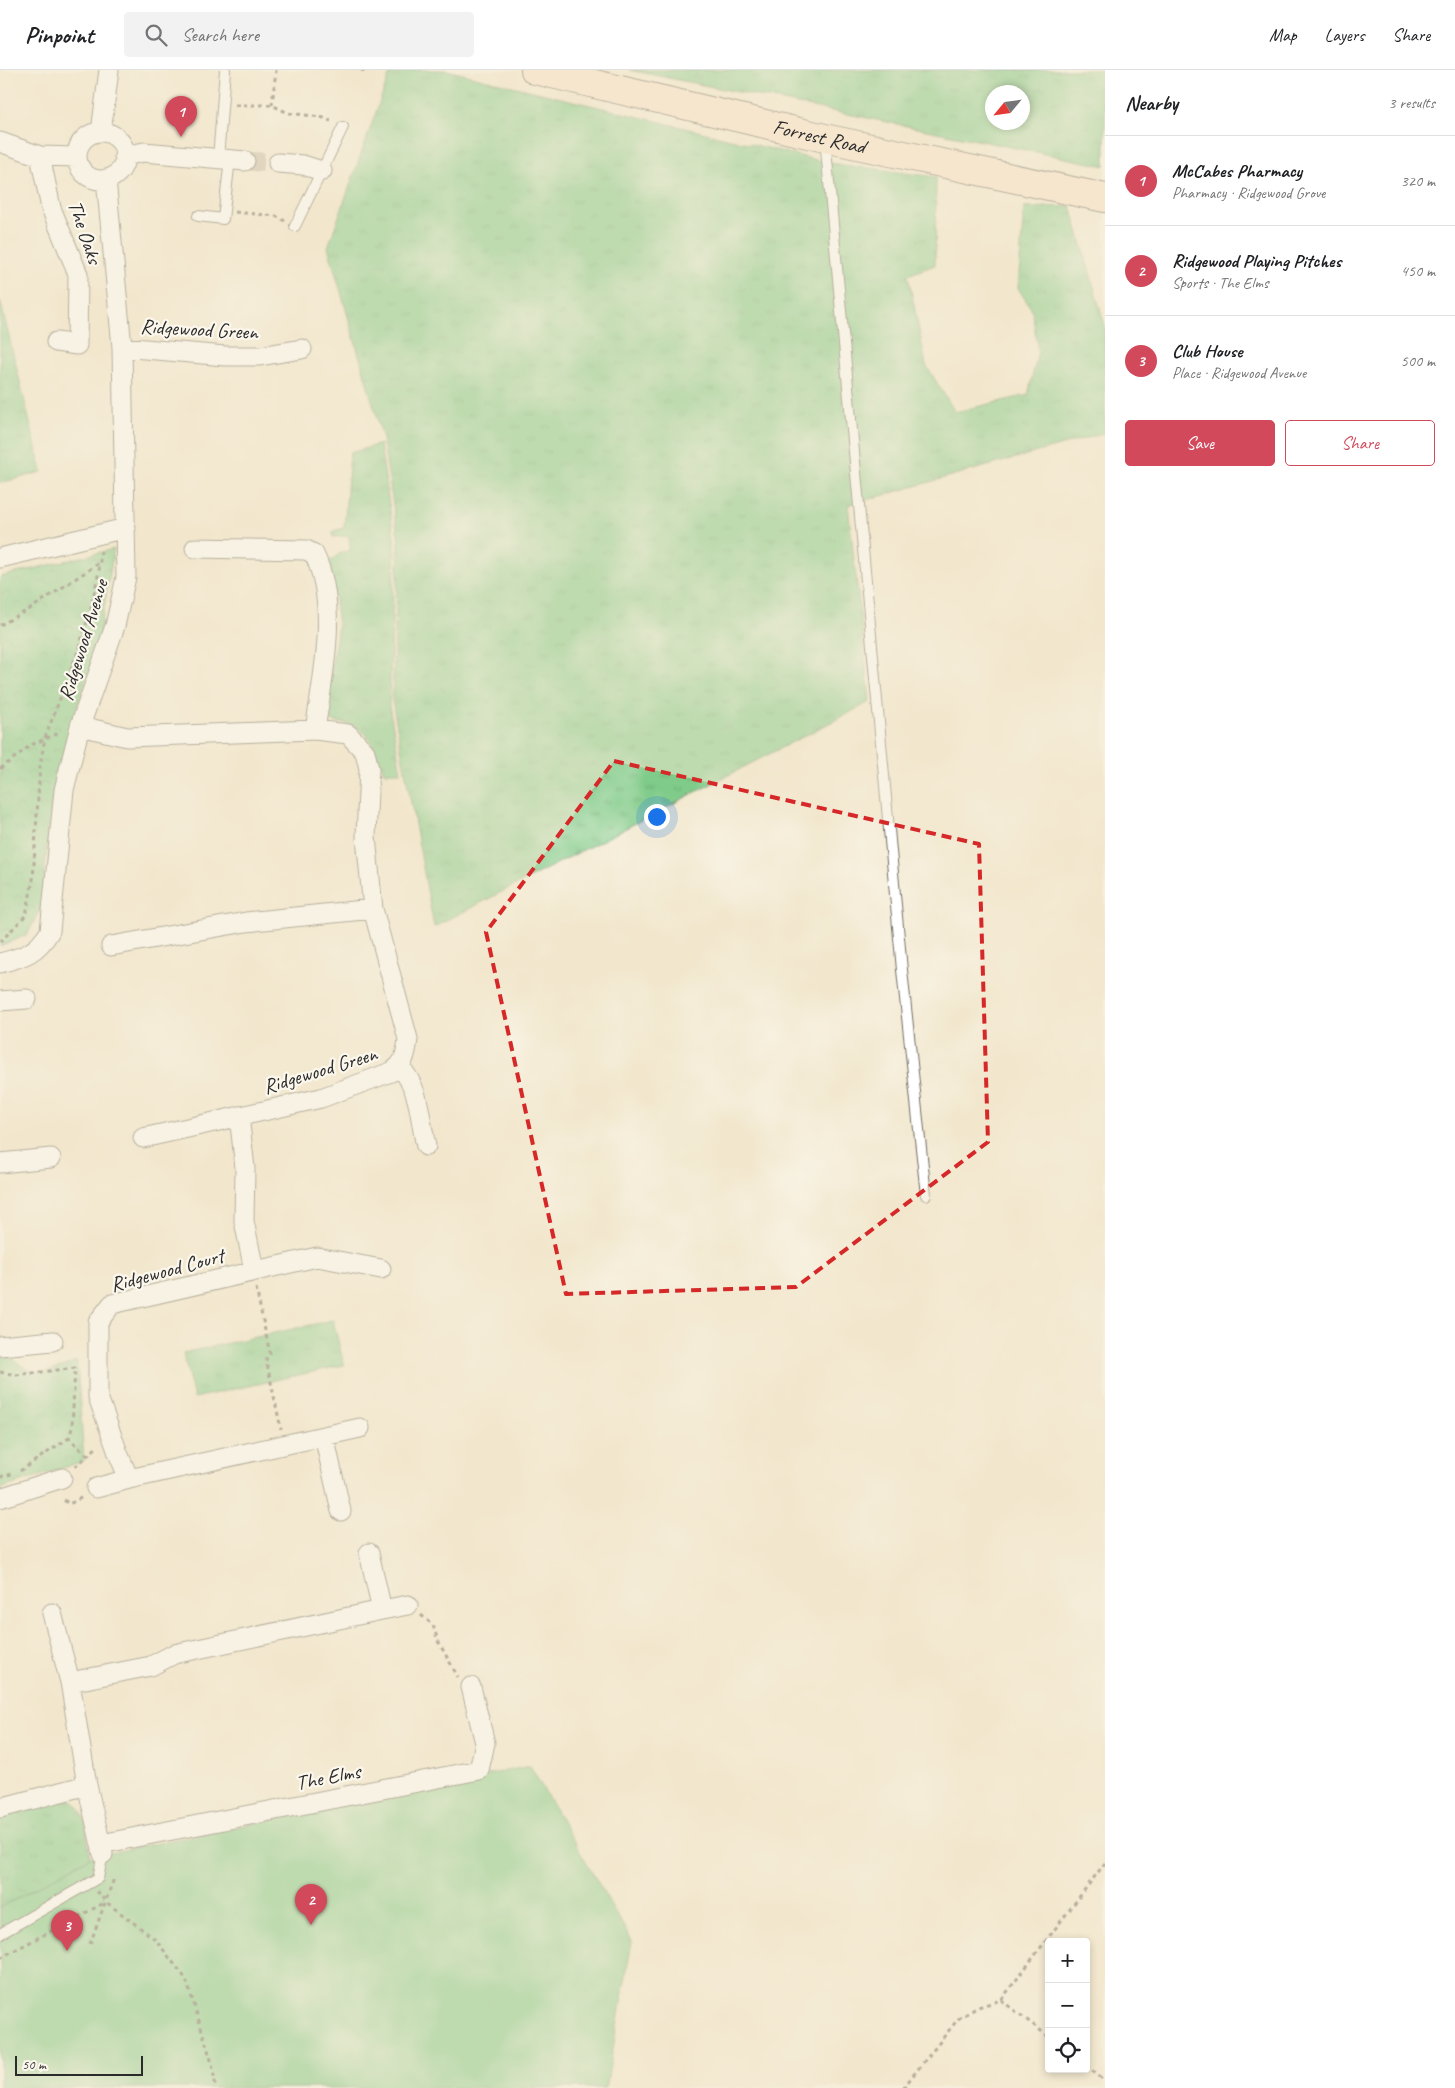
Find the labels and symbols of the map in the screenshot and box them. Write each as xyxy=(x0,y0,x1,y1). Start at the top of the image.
north arrow xyxy=(985,85,1030,130)
pin: 1 xyxy=(165,96,197,137)
street label: Forrest Road xyxy=(771,113,871,160)
street label: The Oaks xyxy=(62,197,109,269)
street label: Ridgewood Green xyxy=(140,313,260,345)
street label: Ridgewood Avenue xyxy=(52,574,114,704)
your location xyxy=(644,804,670,830)
street label: Ridgewood Green xyxy=(260,1040,382,1100)
street label: Ridgewood Court xyxy=(107,1242,230,1298)
street label: The Elms xyxy=(293,1758,364,1796)
pin: 2 xyxy=(295,1884,327,1925)
pin: 3 xyxy=(51,1910,83,1951)
scale bar xyxy=(15,2053,142,2076)

